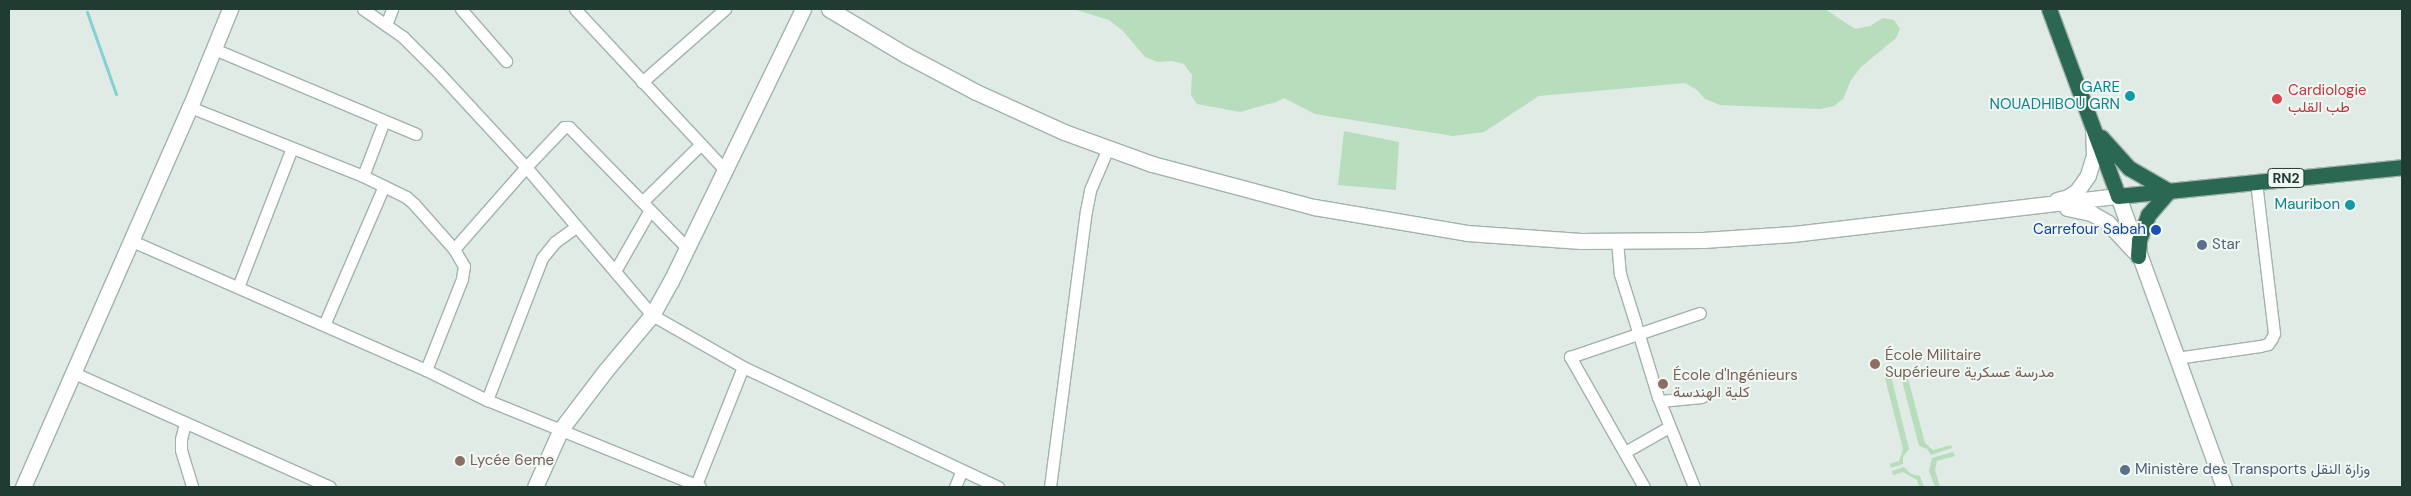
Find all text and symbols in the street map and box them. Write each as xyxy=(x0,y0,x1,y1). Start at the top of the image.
place label: GARE NOUADHIBOU GRN xyxy=(1990,78,2120,113)
place label: Cardiologie طب القلب xyxy=(2288,81,2366,116)
marker: GARE NOUADHIBOU GRN xyxy=(2124,90,2136,102)
marker: Cardiologie طب القلب xyxy=(2270,92,2284,106)
road number: RN2 xyxy=(2267,167,2305,190)
place label: Mauribon xyxy=(2275,196,2340,214)
marker: Mauribon xyxy=(2344,199,2356,211)
place label: Carrefour Sabah xyxy=(2033,221,2146,239)
marker: Carrefour Sabah xyxy=(2150,224,2162,236)
place label: Star xyxy=(2212,236,2240,254)
marker: Star xyxy=(2196,239,2208,251)
place label: École Militaire Supérieure مدرسة عسكرية xyxy=(1885,346,2054,381)
marker: École Militaire Supérieure مدرسة عسكرية xyxy=(1869,358,1881,370)
place label: École d'Ingénieurs كلية الهندسة xyxy=(1673,366,1798,401)
marker: École d'Ingénieurs كلية الهندسة xyxy=(1657,378,1669,390)
place label: Lycée 6eme xyxy=(470,452,554,470)
marker: Lycée 6eme xyxy=(454,455,466,467)
place label: Ministère des Transports وزارة النقل xyxy=(2135,461,2370,479)
marker: Ministère des Transports وزارة النقل xyxy=(2119,464,2131,476)

